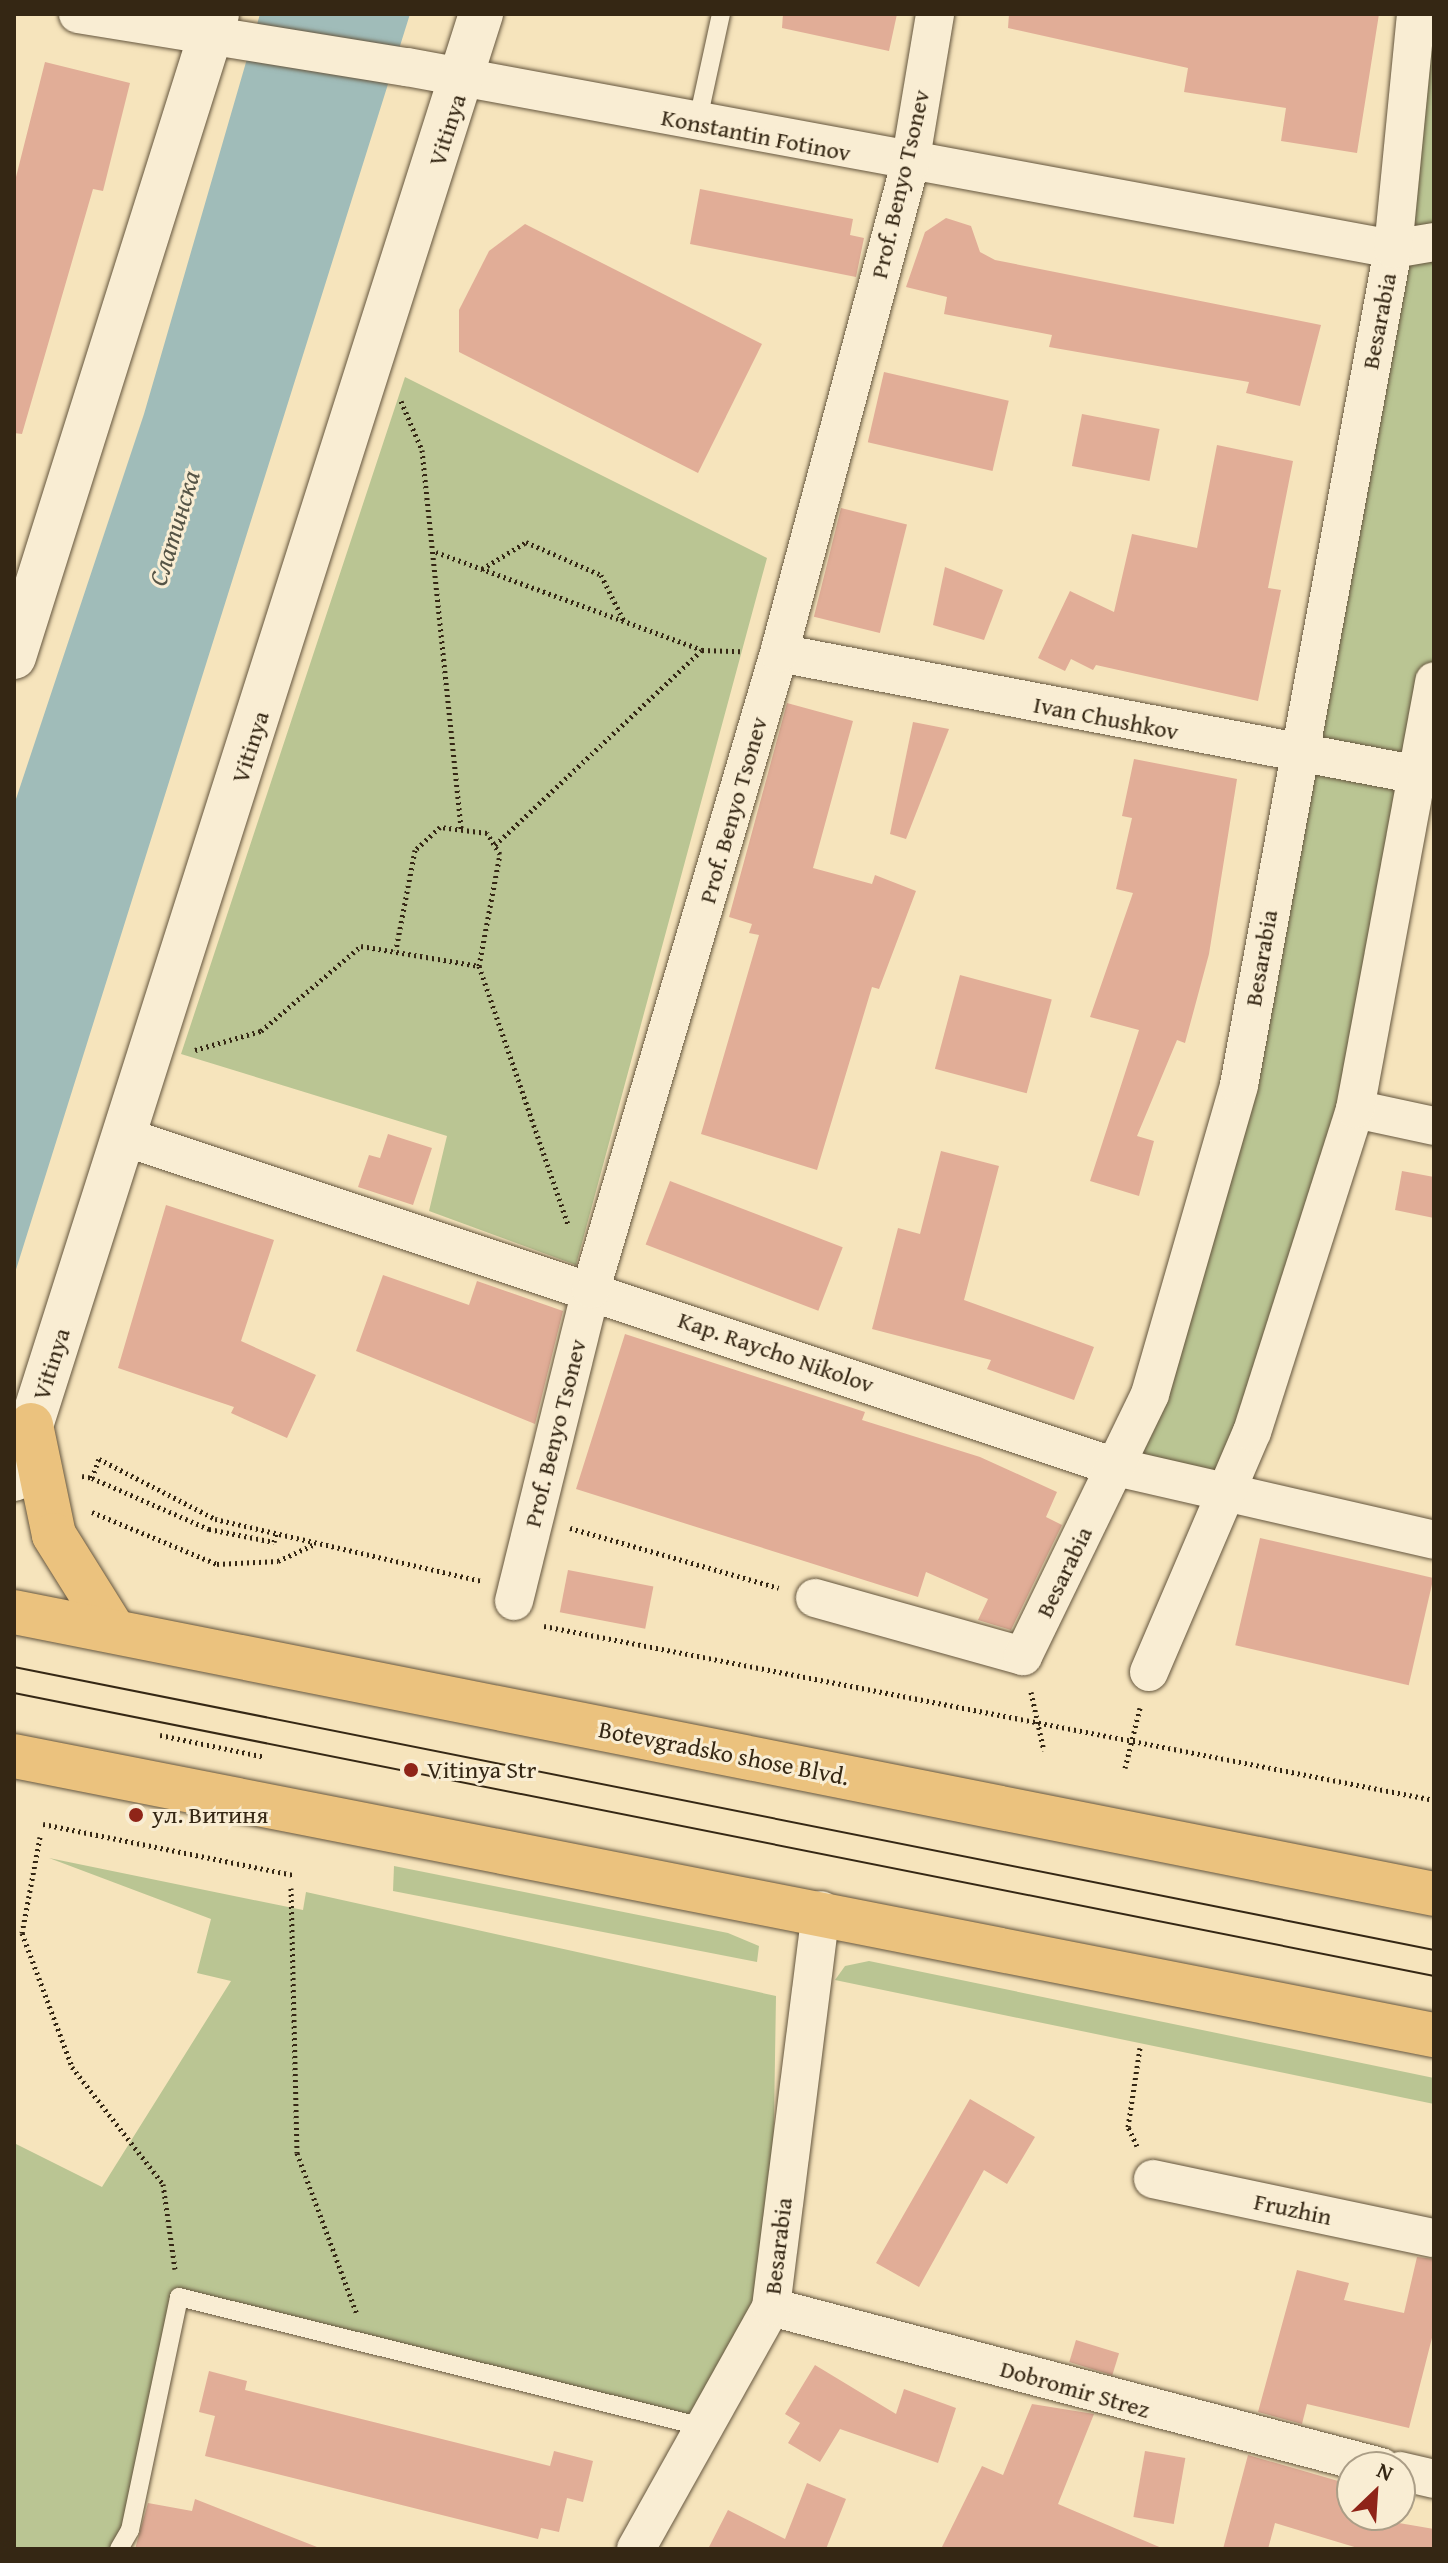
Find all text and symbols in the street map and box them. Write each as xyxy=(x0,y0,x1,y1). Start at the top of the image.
street label: Prof. Benyo Tsonev xyxy=(864,87,936,281)
street label: Vitinya xyxy=(422,90,472,170)
street label: Konstantin Fotinov xyxy=(659,103,853,167)
street label: Besarabia xyxy=(1356,271,1402,371)
water label: Слатинска xyxy=(142,466,206,590)
street label: Ivan Chushkov xyxy=(1031,690,1181,746)
street label: Vitinya xyxy=(225,707,275,787)
street label: Prof. Benyo Tsonev xyxy=(693,713,773,907)
street label: Besarabia xyxy=(1238,908,1284,1008)
street label: Kap. Raycho Nikolov xyxy=(674,1305,878,1399)
street label: Vitinya xyxy=(26,1324,76,1404)
street label: Prof. Benyo Tsonev xyxy=(518,1336,592,1530)
street label: Besarabia xyxy=(1030,1522,1098,1622)
street label: Botevgradsko shose Blvd. xyxy=(596,1715,852,1791)
place label: Vitinya Str xyxy=(427,1756,536,1784)
marker: Vitinya Str xyxy=(402,1761,420,1779)
place label: ул. Витиня xyxy=(152,1801,268,1829)
marker: ул. Витиня xyxy=(127,1806,145,1824)
street label: Fruzhin xyxy=(1251,2187,1335,2231)
street label: Besarabia xyxy=(758,2196,798,2296)
street label: Dobromir Strez xyxy=(997,2354,1153,2424)
north arrow xyxy=(1336,2451,1416,2531)
text: N xyxy=(1372,2453,1399,2489)

